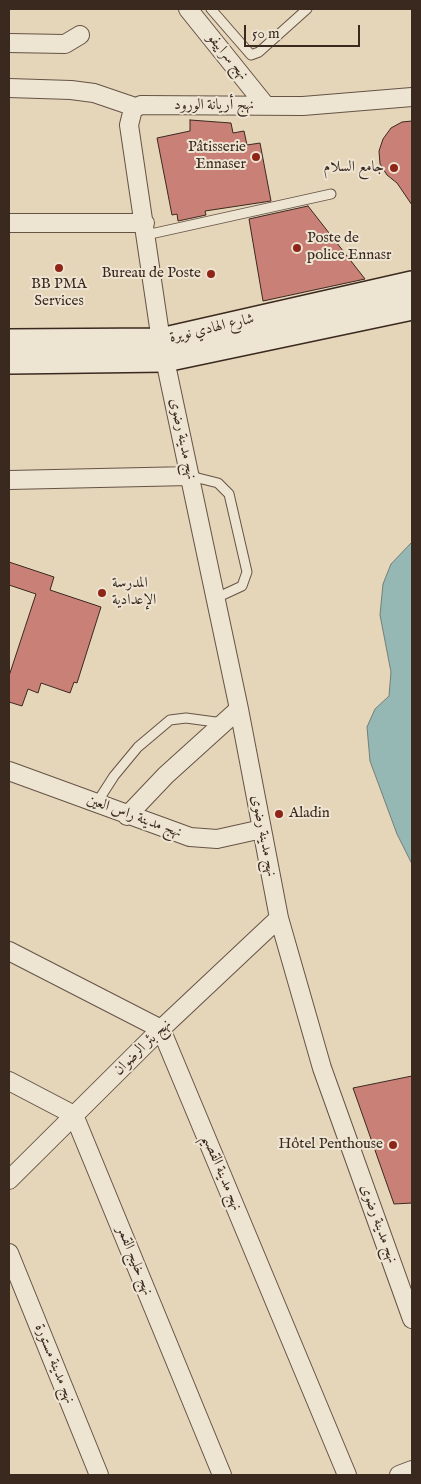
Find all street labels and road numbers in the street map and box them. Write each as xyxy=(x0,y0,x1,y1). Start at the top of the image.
street label: نهج سراييفو xyxy=(203,30,251,84)
street label: نهج أريانة الورود xyxy=(174,97,254,115)
street label: شارع الهادي نويرة xyxy=(168,311,256,347)
street label: نهج مدينة رضوى xyxy=(165,397,199,481)
street label: نهج مدينة راس العين xyxy=(84,791,184,843)
street label: نهج مدينة رضوى xyxy=(246,794,280,878)
street label: نهج بئر الرضوان xyxy=(110,1016,176,1080)
street label: نهج مدينة القصيم xyxy=(197,1132,245,1214)
street label: نهج مدينة رضوى xyxy=(355,1182,401,1266)
street label: نهج خليج القمر xyxy=(112,1224,156,1298)
street label: نهج مدينة مستورة xyxy=(30,1322,78,1406)

